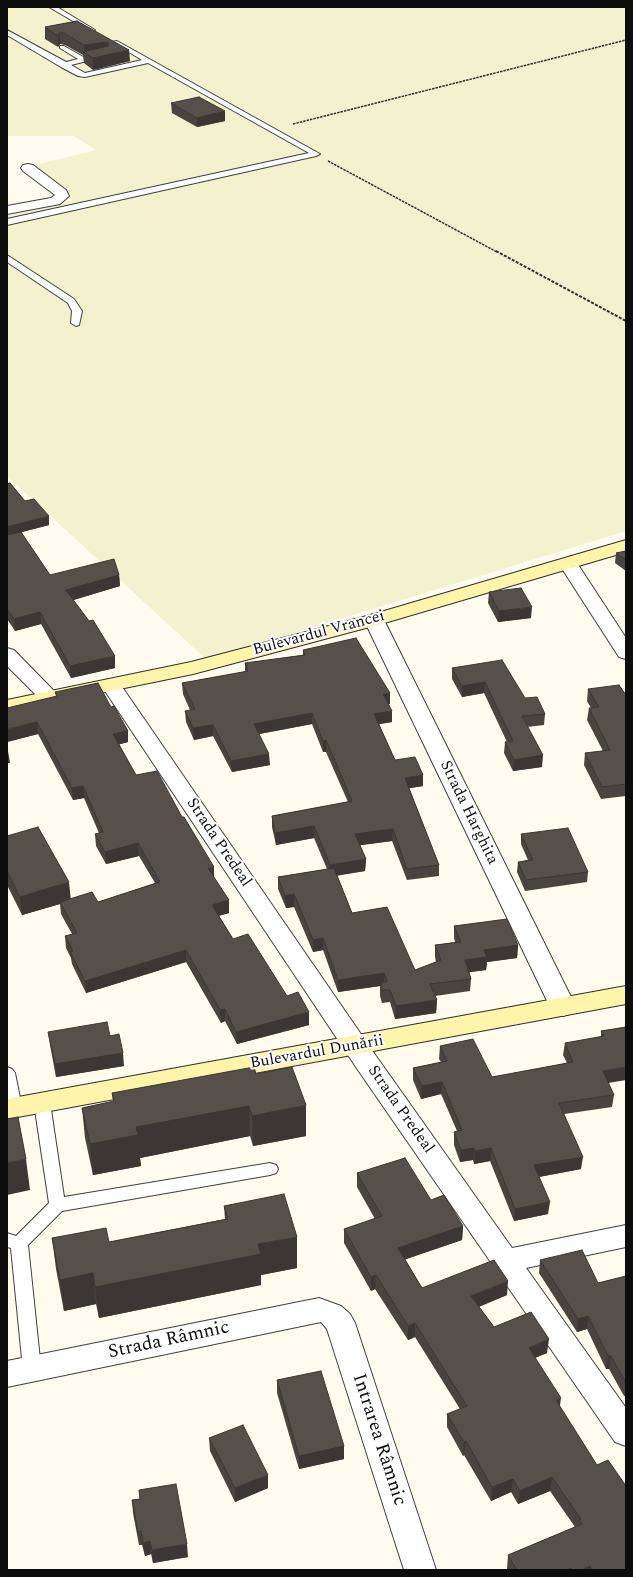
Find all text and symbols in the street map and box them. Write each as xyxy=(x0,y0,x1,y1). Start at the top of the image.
street label: Bulevardul Vrancei xyxy=(251,607,387,661)
street label: Strada Harghita xyxy=(435,758,501,868)
street label: Strada Predeal xyxy=(181,795,255,891)
street label: Bulevardul Dunării xyxy=(249,1032,385,1074)
street label: Strada Predeal xyxy=(363,1062,437,1158)
street label: Strada Râmnic xyxy=(106,1317,232,1365)
street label: Intrarea Râmnic xyxy=(346,1371,410,1509)

